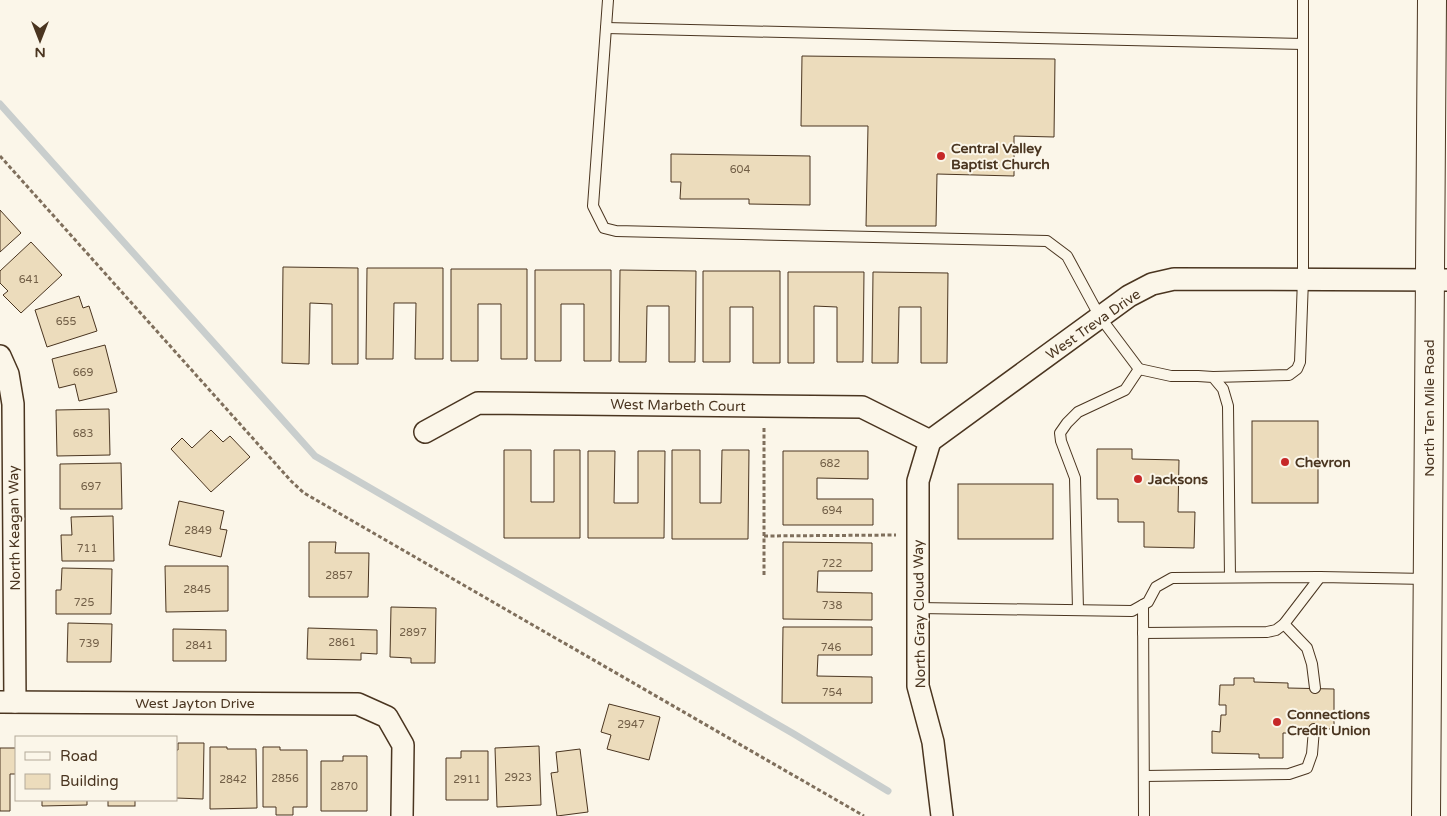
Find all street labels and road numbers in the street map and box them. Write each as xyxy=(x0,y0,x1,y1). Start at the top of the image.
street label: West Treva Drive xyxy=(1043,286,1144,363)
street label: North Ten Mile Road xyxy=(1421,339,1438,477)
street label: West Marbeth Court xyxy=(610,396,746,415)
street label: North Keagan Way xyxy=(5,465,24,591)
street label: North Gray Cloud Way xyxy=(910,539,929,689)
street label: West Jayton Drive xyxy=(135,695,255,712)

